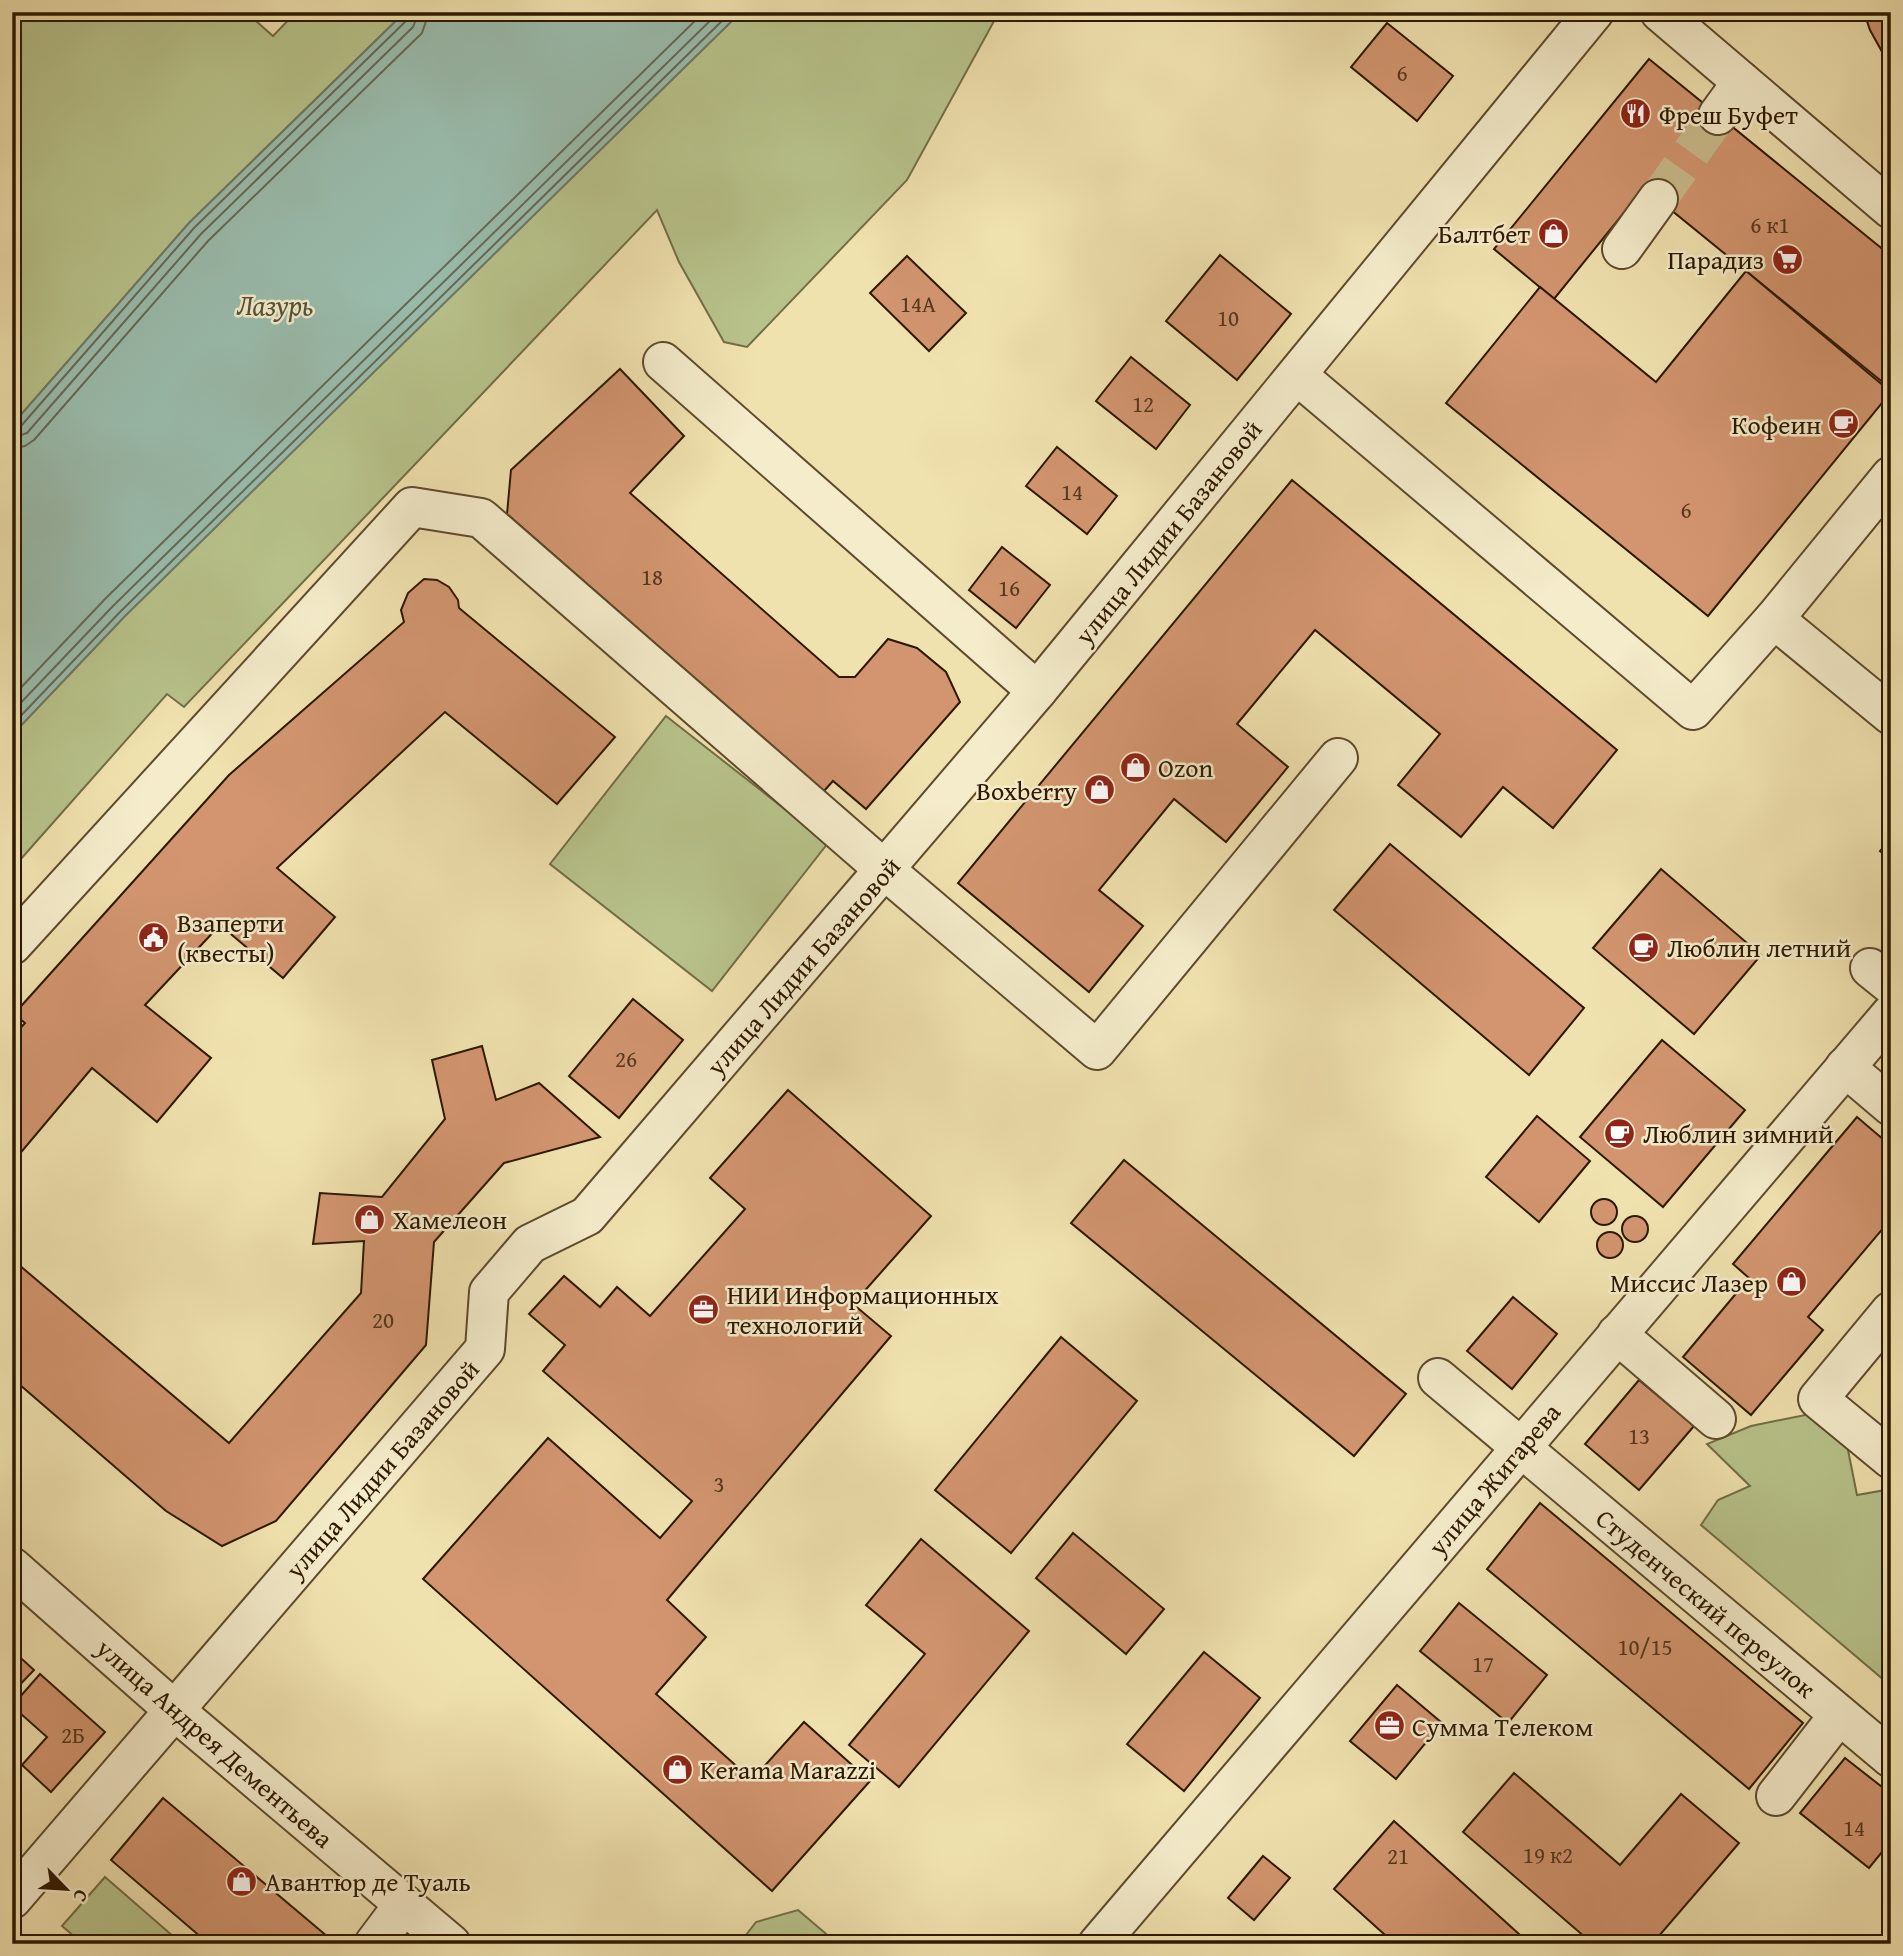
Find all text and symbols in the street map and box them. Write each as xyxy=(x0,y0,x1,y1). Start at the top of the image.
house number: 6 xyxy=(1396,56,1408,89)
place label: Фреш Буфет xyxy=(1659,95,1798,134)
restaurant icon: Фреш Буфет xyxy=(1619,97,1653,131)
house number: 6 к1 xyxy=(1750,208,1790,241)
place label: Балтбет xyxy=(1438,214,1530,253)
shop icon: Балтбет xyxy=(1536,216,1570,250)
place label: Парадиз xyxy=(1668,240,1764,279)
supermarket icon: Парадиз xyxy=(1770,242,1804,276)
water label: Лазурь xyxy=(236,284,314,325)
house number: 14А xyxy=(900,287,936,320)
house number: 10 xyxy=(1217,301,1239,334)
house number: 12 xyxy=(1132,387,1154,420)
place label: Кофеин xyxy=(1732,405,1821,444)
cafe icon: Кофеин xyxy=(1827,407,1861,441)
street label: улица Лидии Базановой xyxy=(1064,411,1271,654)
house number: 14 xyxy=(1061,475,1083,508)
house number: 6 xyxy=(1680,493,1692,526)
house number: 18 xyxy=(641,560,663,593)
house number: 16 xyxy=(998,571,1020,604)
place label: Ozon xyxy=(1158,748,1213,787)
shop icon: Ozon xyxy=(1118,750,1152,784)
place label: Boxberry xyxy=(976,771,1077,810)
shop icon: Boxberry xyxy=(1083,773,1117,807)
street label: улица Лидии Базановой xyxy=(696,848,909,1085)
place label: Взаперти (квесты) xyxy=(177,903,284,972)
public building icon: Взаперти (квесты) xyxy=(137,920,171,954)
place label: Люблин летний xyxy=(1667,928,1851,967)
cafe icon: Люблин летний xyxy=(1627,930,1661,964)
house number: 26 xyxy=(615,1042,637,1075)
place label: Люблин зимний xyxy=(1643,1114,1834,1153)
cafe icon: Люблин зимний xyxy=(1603,1116,1637,1150)
place label: Хамелеон xyxy=(393,1200,507,1239)
shop icon: Хамелеон xyxy=(353,1202,387,1236)
place label: Миссис Лазер xyxy=(1610,1263,1768,1302)
shop icon: Миссис Лазер xyxy=(1774,1265,1808,1299)
place label: НИИ Информационных технологий xyxy=(727,1275,999,1344)
office icon: НИИ Информационных технологий xyxy=(687,1292,721,1326)
house number: 20 xyxy=(372,1303,394,1336)
street label: улица Лидии Базановой xyxy=(275,1351,488,1588)
street label: улица Жигарева xyxy=(1418,1394,1570,1565)
house number: 13 xyxy=(1628,1419,1650,1452)
house number: 3 xyxy=(713,1467,725,1500)
street label: Студенческий переулок xyxy=(1587,1499,1825,1707)
street label: улица Андрея Дементьева xyxy=(87,1628,343,1857)
house number: 10/15 xyxy=(1617,1630,1673,1663)
house number: 17 xyxy=(1472,1647,1494,1680)
place label: Сумма Телеком xyxy=(1412,1707,1593,1746)
office icon: Сумма Телеком xyxy=(1372,1709,1406,1743)
house number: 2Б xyxy=(61,1718,85,1751)
place label: Kerama Marazzi xyxy=(700,1750,876,1789)
shop icon: Kerama Marazzi xyxy=(660,1752,694,1786)
house number: 14 xyxy=(1843,1811,1865,1844)
house number: 19 к2 xyxy=(1523,1838,1573,1871)
house number: 21 xyxy=(1387,1839,1409,1872)
north arrow xyxy=(32,1854,102,1924)
place label: Авантюр де Туаль xyxy=(265,1862,471,1901)
shop icon: Авантюр де Туаль xyxy=(225,1864,259,1898)
text: С xyxy=(66,1885,96,1907)

